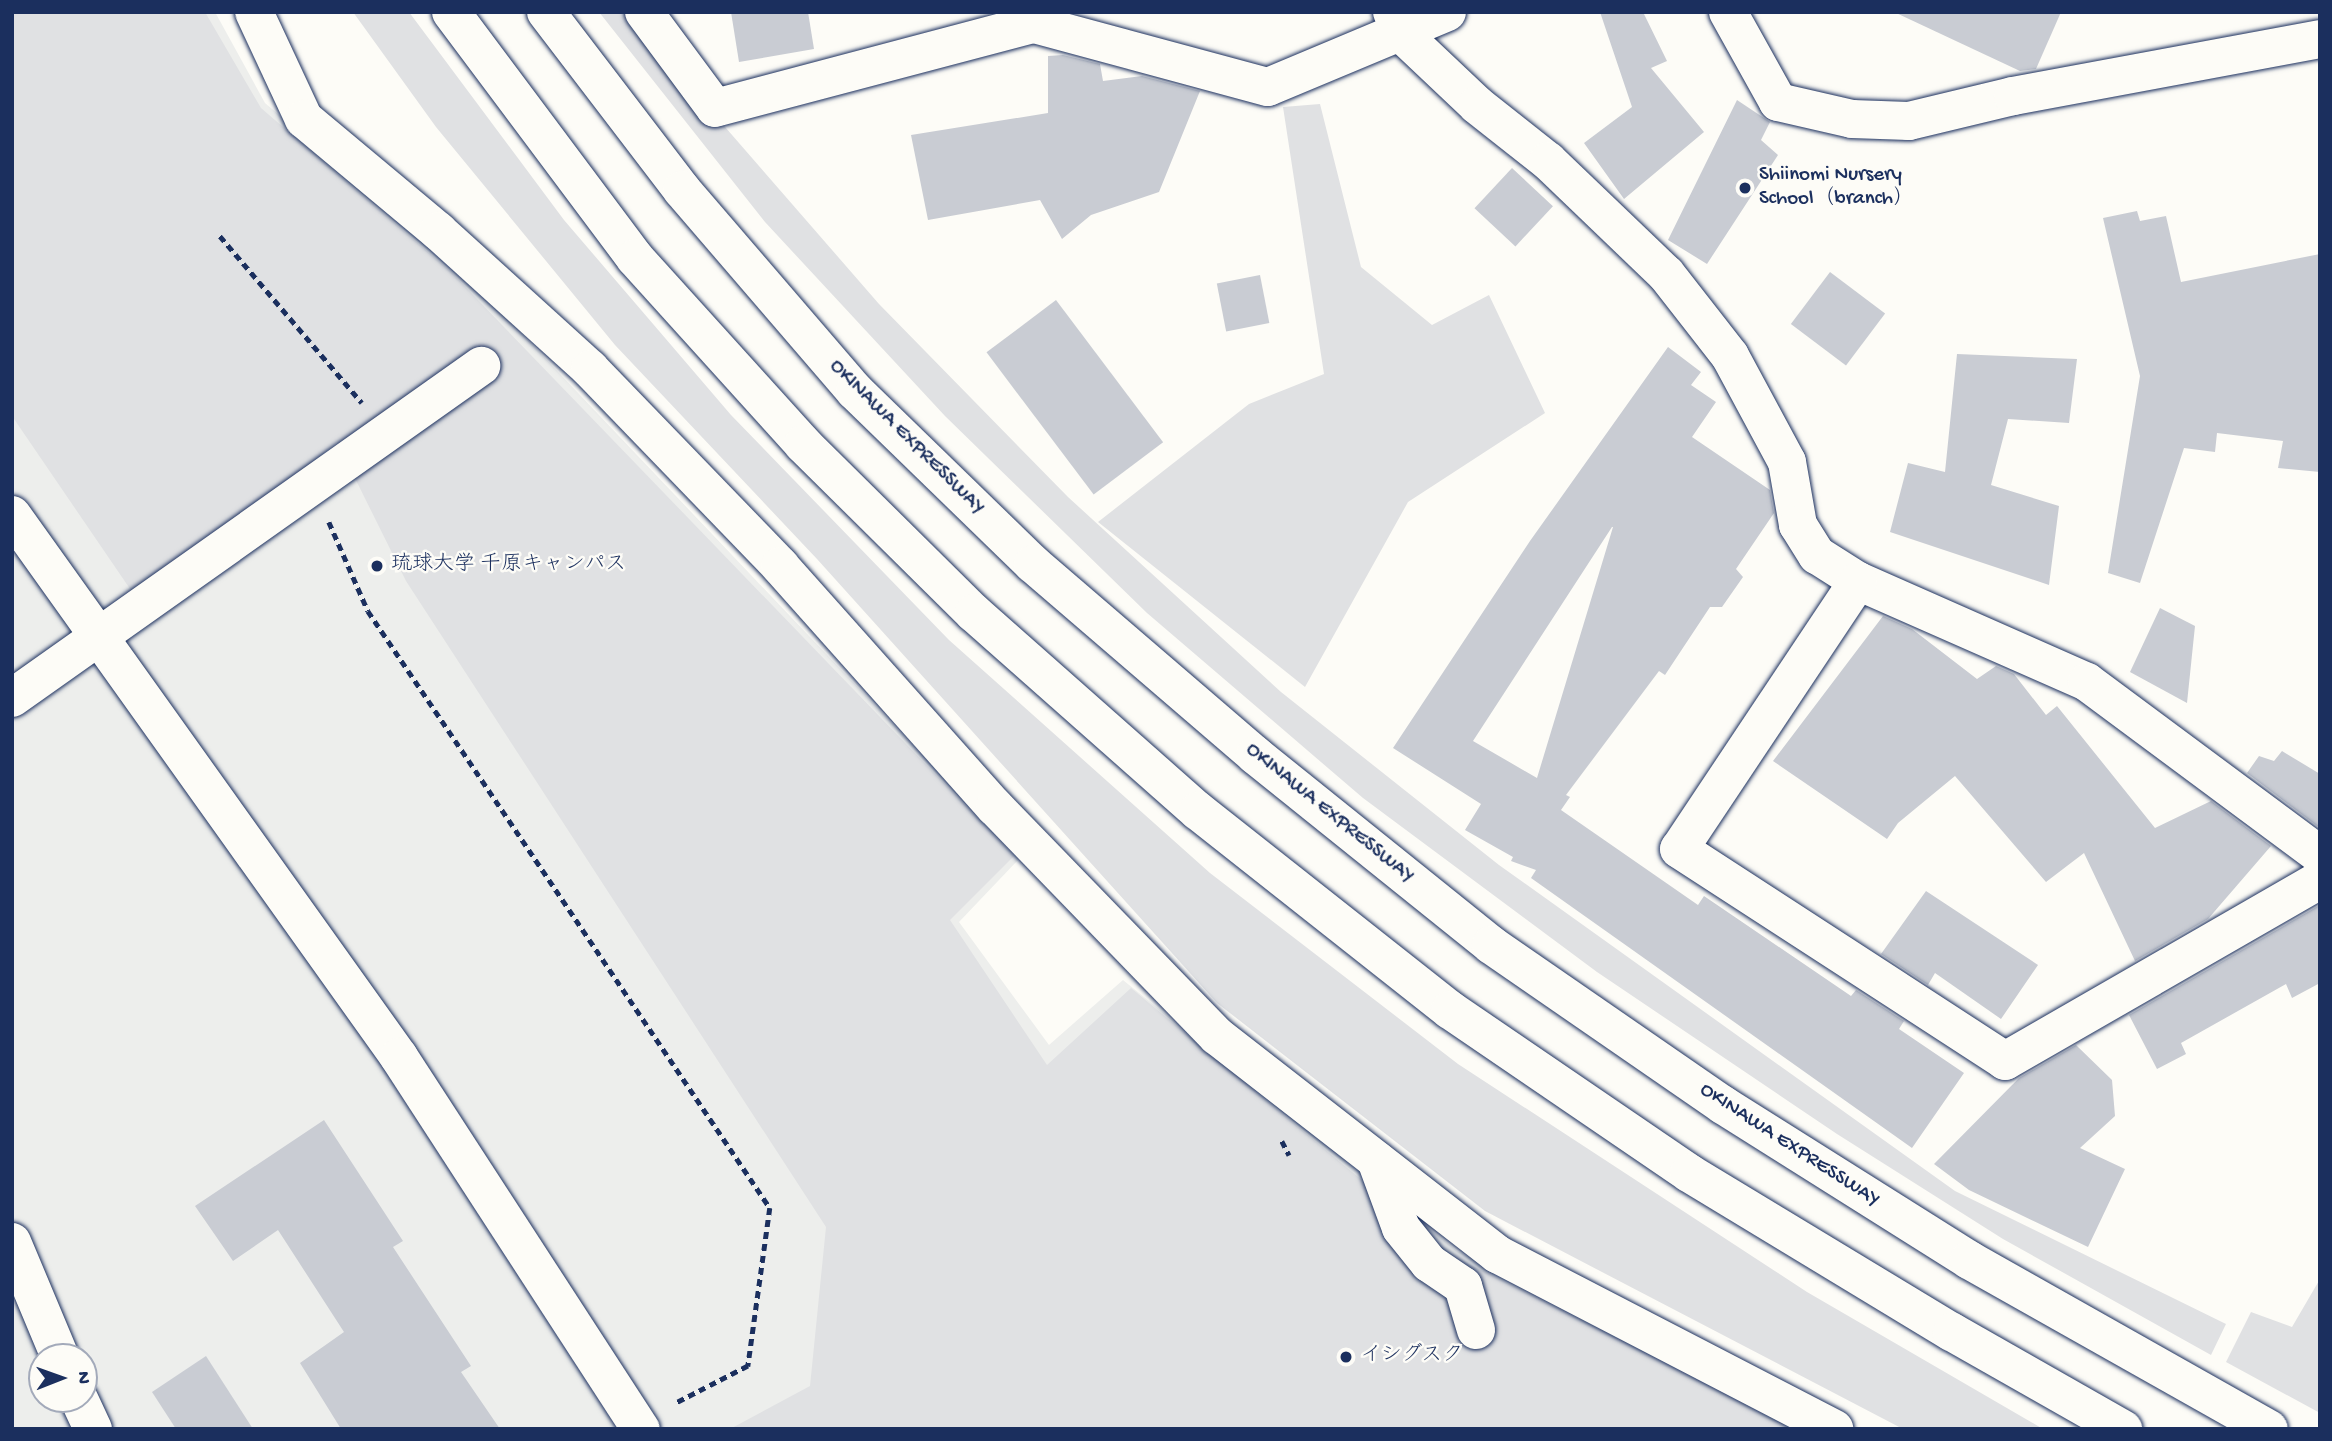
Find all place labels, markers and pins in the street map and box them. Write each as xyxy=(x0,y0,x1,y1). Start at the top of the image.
place label: Shiinomi Nursery School（branch） xyxy=(1759,163,1914,213)
marker: Shiinomi Nursery School（branch） xyxy=(1737,180,1753,196)
place label: 琉球大学 千原キャンパス xyxy=(391,553,627,579)
marker: 琉球大学 千原キャンパス xyxy=(369,558,385,574)
place label: イシグスク xyxy=(1360,1344,1465,1370)
marker: イシグスク xyxy=(1338,1349,1354,1365)

